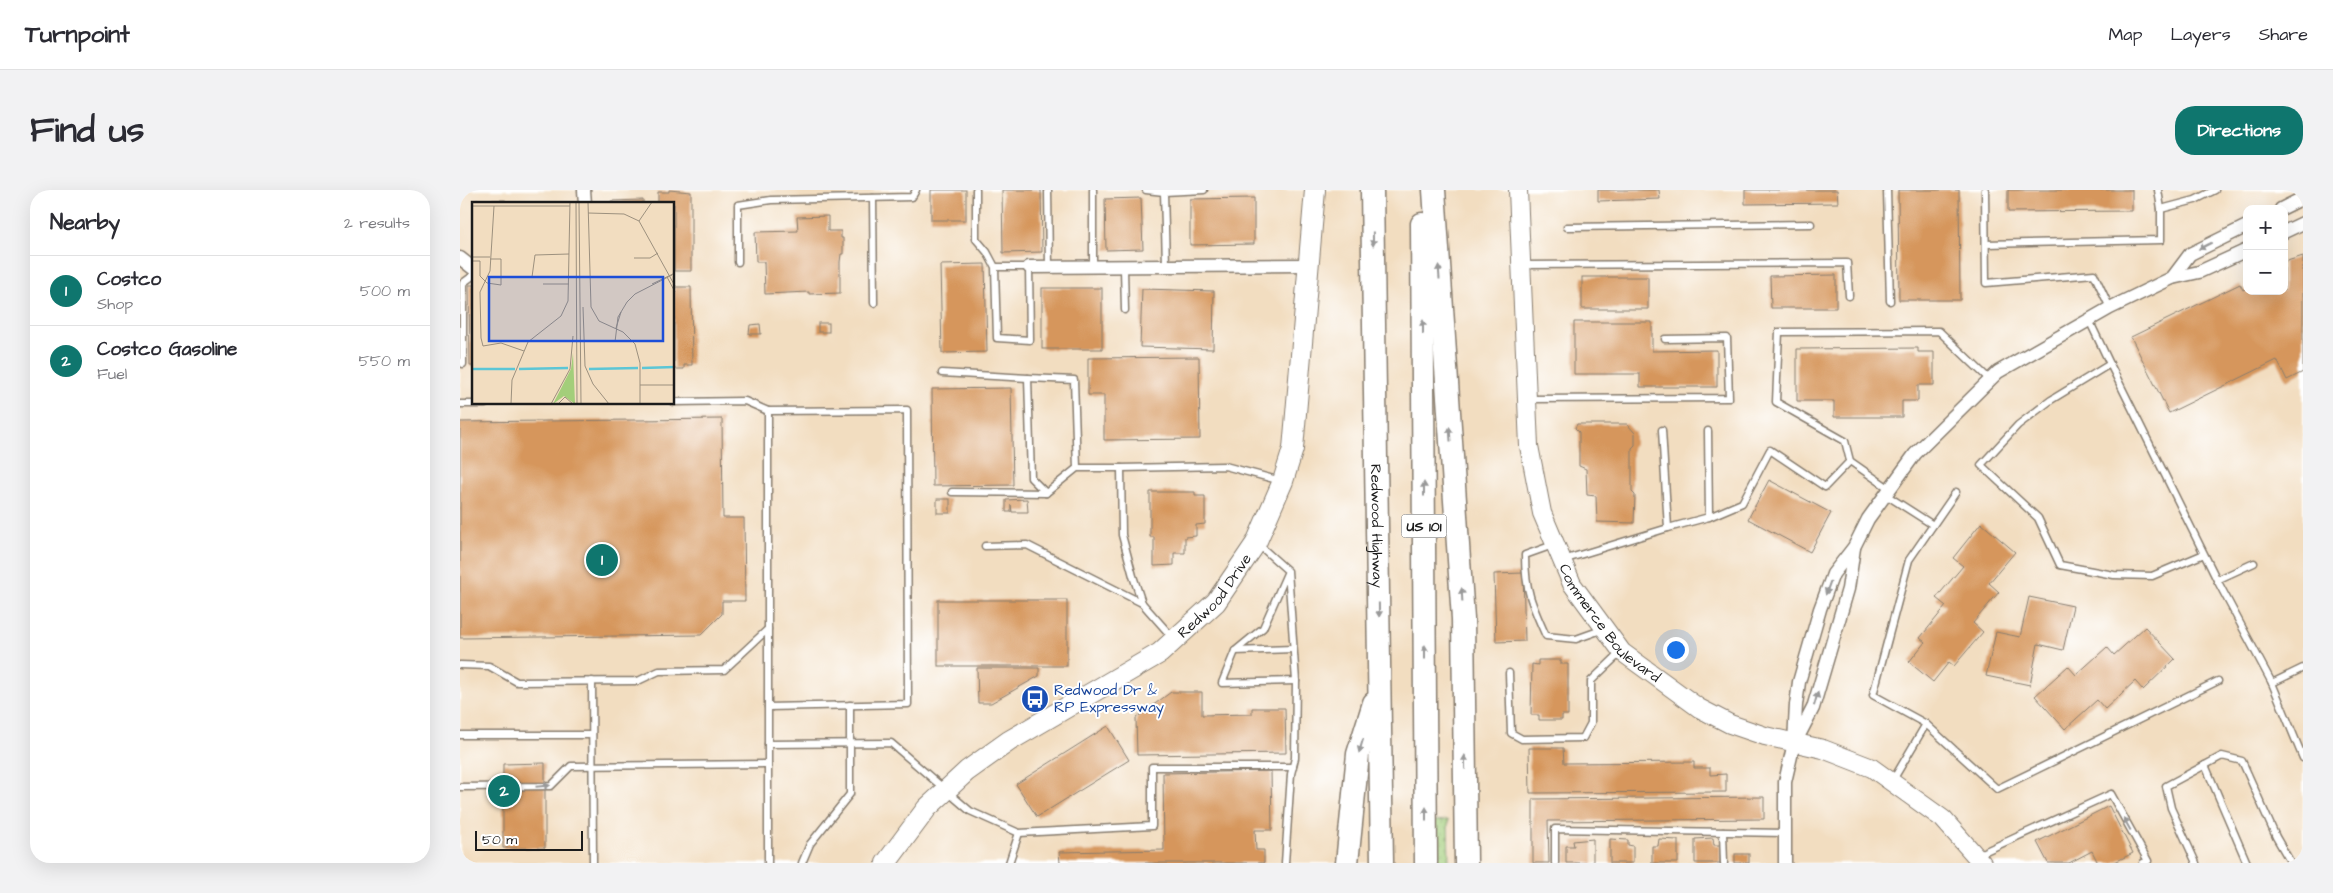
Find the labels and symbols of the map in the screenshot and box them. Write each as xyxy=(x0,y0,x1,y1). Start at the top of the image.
inset map xyxy=(472,202,675,405)
one-way arrow xyxy=(1369,231,1377,247)
one-way arrow xyxy=(2198,243,2212,251)
one-way arrow xyxy=(1435,264,1443,280)
one-way arrow xyxy=(1419,319,1427,335)
one-way arrow xyxy=(1446,426,1454,442)
street label: Redwood Highway xyxy=(1365,464,1388,588)
one-way arrow xyxy=(1420,481,1428,497)
road number: US 101 xyxy=(1402,514,1446,538)
pin: 1 xyxy=(586,541,618,579)
street label: Redwood Drive xyxy=(1173,550,1257,643)
street label: Commerce Boulevard xyxy=(1554,561,1665,688)
one-way arrow xyxy=(1824,581,1832,596)
one-way arrow xyxy=(1458,586,1466,602)
one-way arrow xyxy=(1376,602,1384,618)
your location xyxy=(1663,637,1689,663)
one-way arrow xyxy=(1421,644,1429,660)
place label: Redwood Dr & RP Expressway xyxy=(1054,680,1164,719)
bus stop icon: Redwood Dr & RP Expressway xyxy=(1020,684,1050,714)
one-way arrow xyxy=(1812,692,1820,707)
one-way arrow xyxy=(1356,739,1364,754)
one-way arrow xyxy=(1461,754,1469,770)
pin: 2 xyxy=(488,772,520,810)
one-way arrow xyxy=(536,781,552,789)
one-way arrow xyxy=(1422,806,1430,822)
one-way arrow xyxy=(2123,817,2132,830)
scale bar xyxy=(475,828,582,851)

